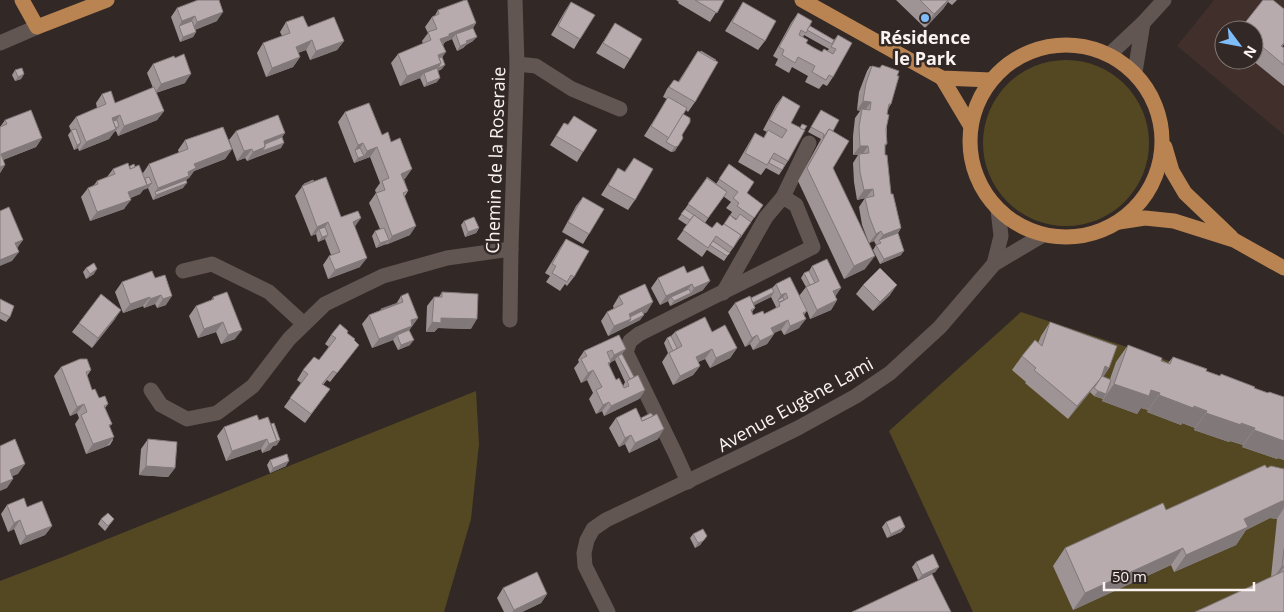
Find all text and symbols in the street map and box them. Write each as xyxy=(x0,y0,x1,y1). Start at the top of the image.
marker: Résidence le Park xyxy=(919,12,931,24)
north arrow xyxy=(1214,20,1264,70)
place label: Résidence le Park xyxy=(880,25,970,70)
text: N xyxy=(1239,42,1262,62)
street label: Chemin de la Roseraie xyxy=(480,66,510,254)
street label: Avenue Eugène Lami xyxy=(713,351,877,457)
scale bar xyxy=(1104,560,1254,592)
text: 50 m xyxy=(1112,566,1147,586)

